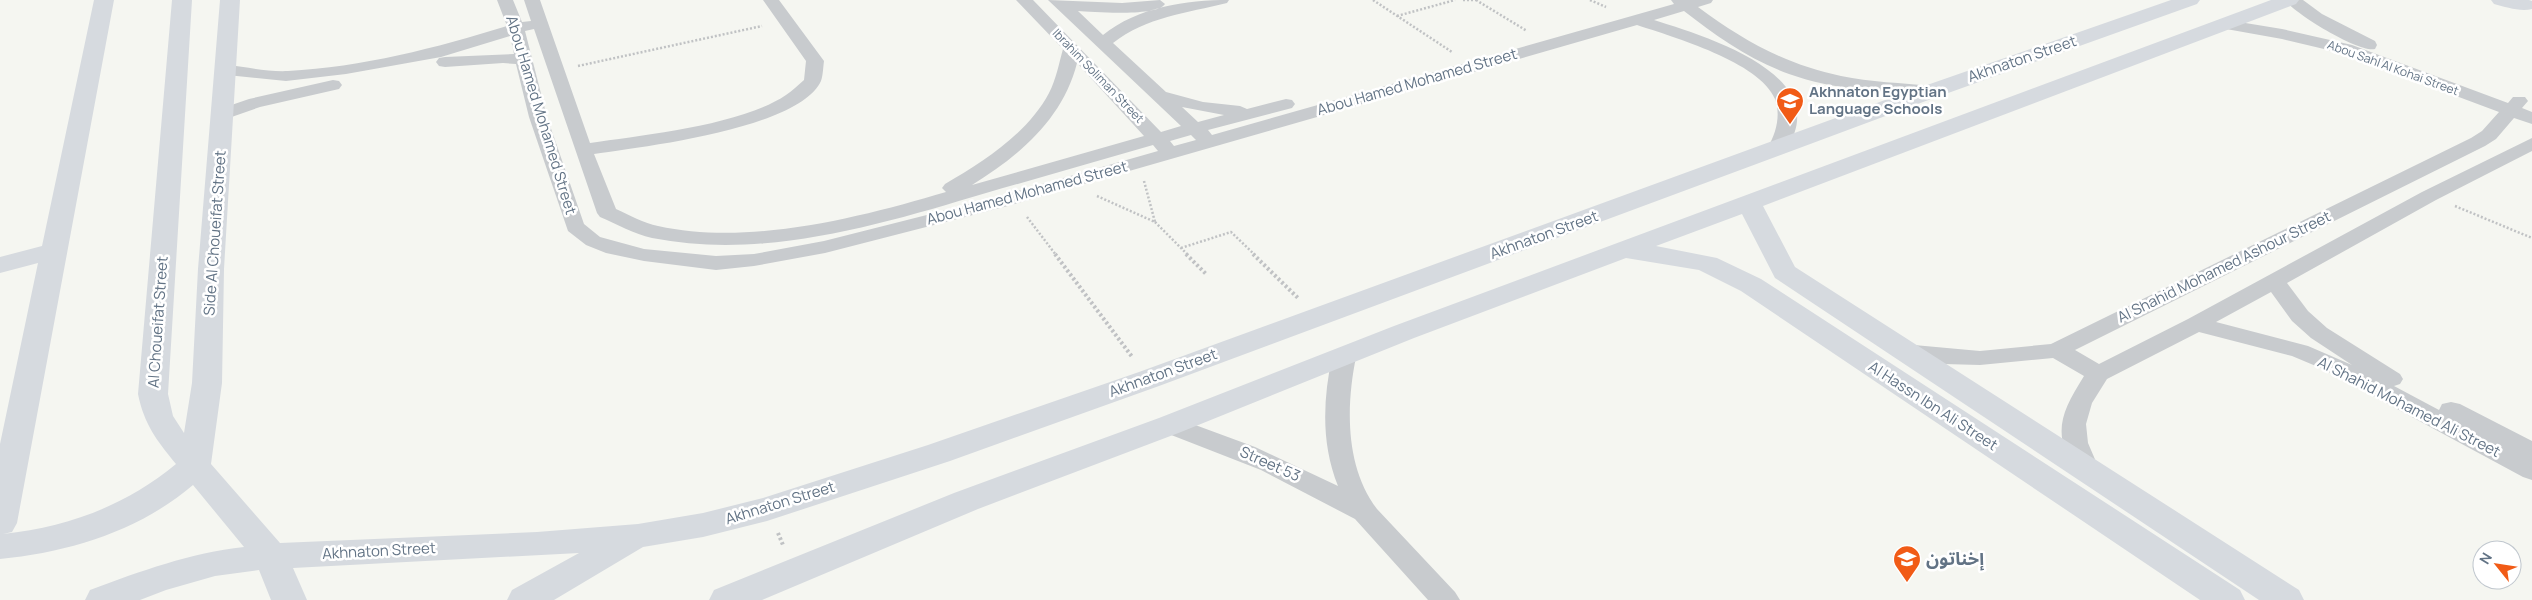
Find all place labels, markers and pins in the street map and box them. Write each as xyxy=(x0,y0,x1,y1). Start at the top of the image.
place label: Akhnaton Egyptian Language Schools xyxy=(1809,81,1947,119)
school or university icon: Akhnaton Egyptian Language Schools xyxy=(1775,86,1805,125)
school or university icon: إخناتون xyxy=(1892,544,1922,583)
place label: إخناتون xyxy=(1926,546,1985,571)

